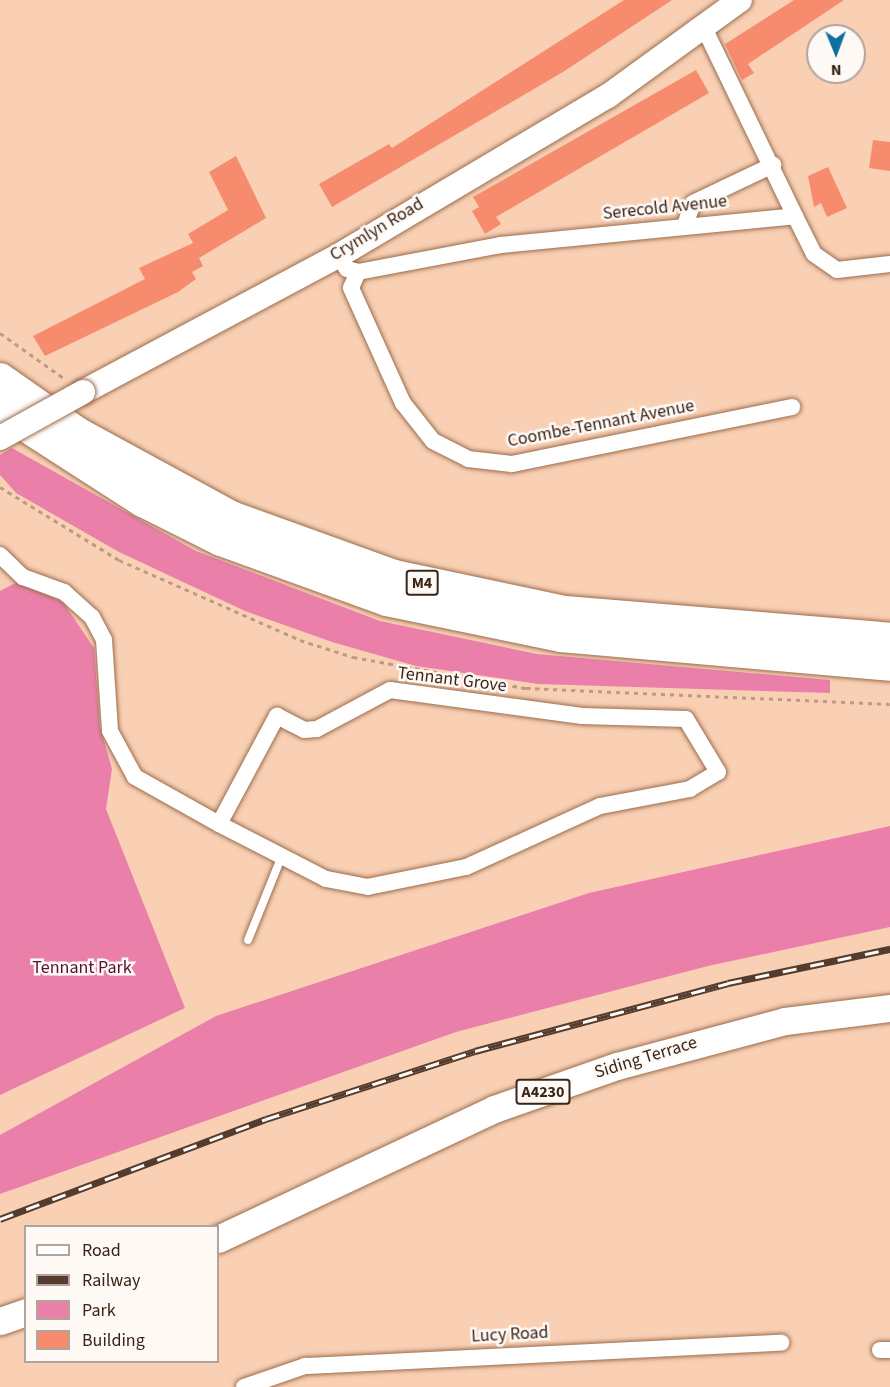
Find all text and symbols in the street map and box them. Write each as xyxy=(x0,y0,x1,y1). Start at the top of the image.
north arrow xyxy=(806,24,866,84)
text: N xyxy=(831,59,842,81)
street label: Serecold Avenue xyxy=(602,191,728,225)
street label: Crymlyn Road xyxy=(326,194,428,266)
street label: Coombe-Tennant Avenue xyxy=(506,395,696,453)
road number: M4 xyxy=(406,570,438,596)
street label: Tennant Grove xyxy=(396,663,508,697)
park label: Tennant Park xyxy=(32,957,132,979)
street label: Siding Terrace xyxy=(592,1032,700,1084)
road number: A4230 xyxy=(514,1079,572,1105)
legend xyxy=(24,1225,219,1363)
text: Road xyxy=(82,1238,121,1263)
text: Railway xyxy=(82,1268,141,1293)
text: Park xyxy=(82,1298,116,1323)
street label: Lucy Road xyxy=(471,1322,549,1348)
text: Building xyxy=(82,1328,145,1353)

